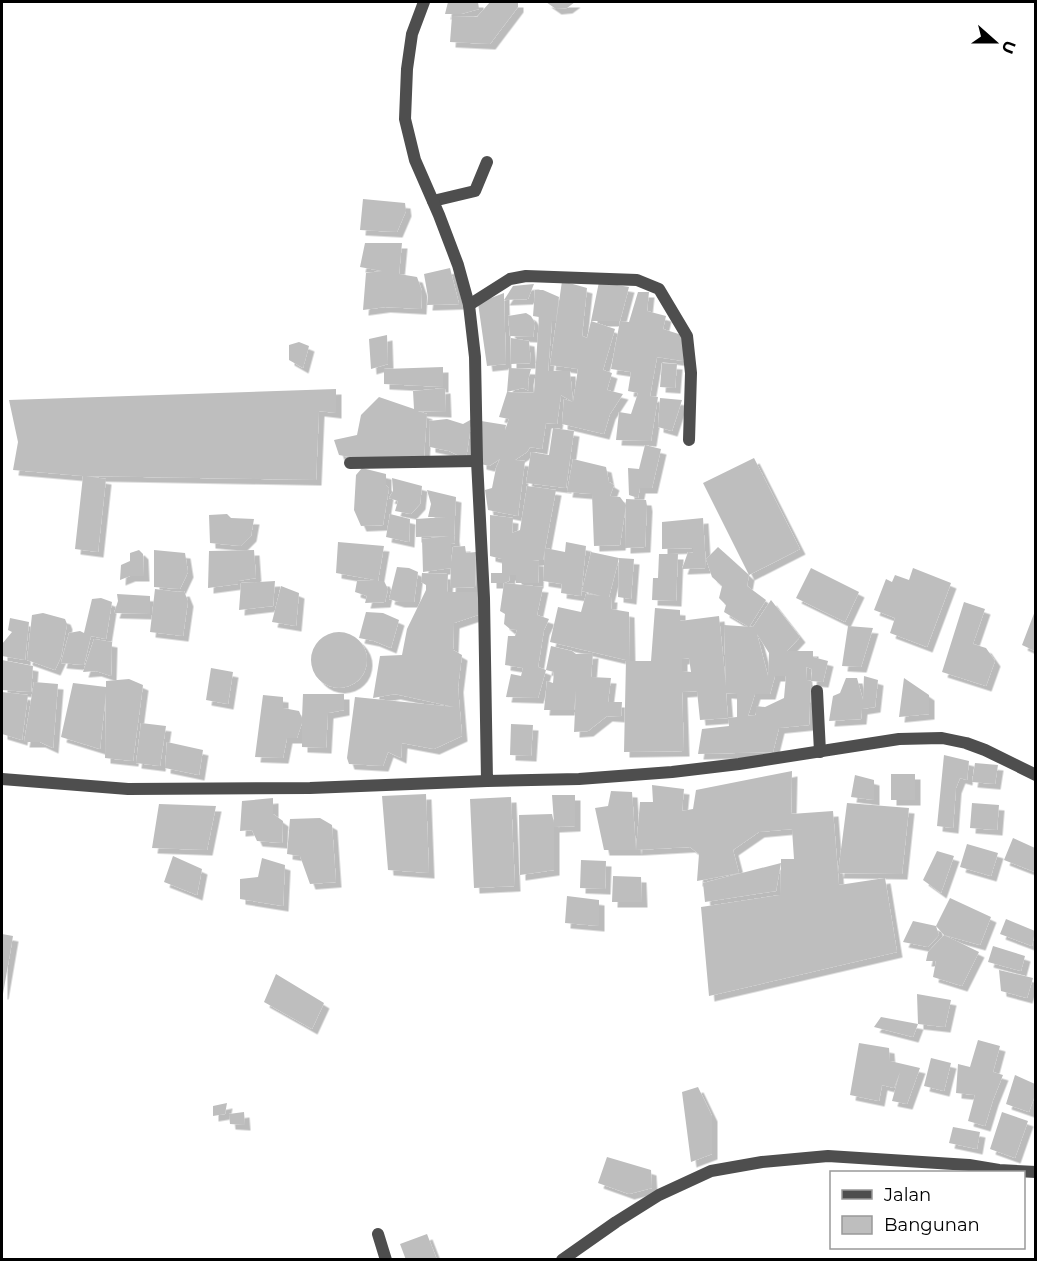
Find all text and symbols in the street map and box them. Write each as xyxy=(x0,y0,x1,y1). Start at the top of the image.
north arrow xyxy=(965,12,1025,72)
text: U xyxy=(997,38,1020,56)
legend xyxy=(830,1171,1025,1249)
text: Jalan xyxy=(883,1184,931,1206)
text: Bangunan xyxy=(884,1214,980,1236)

